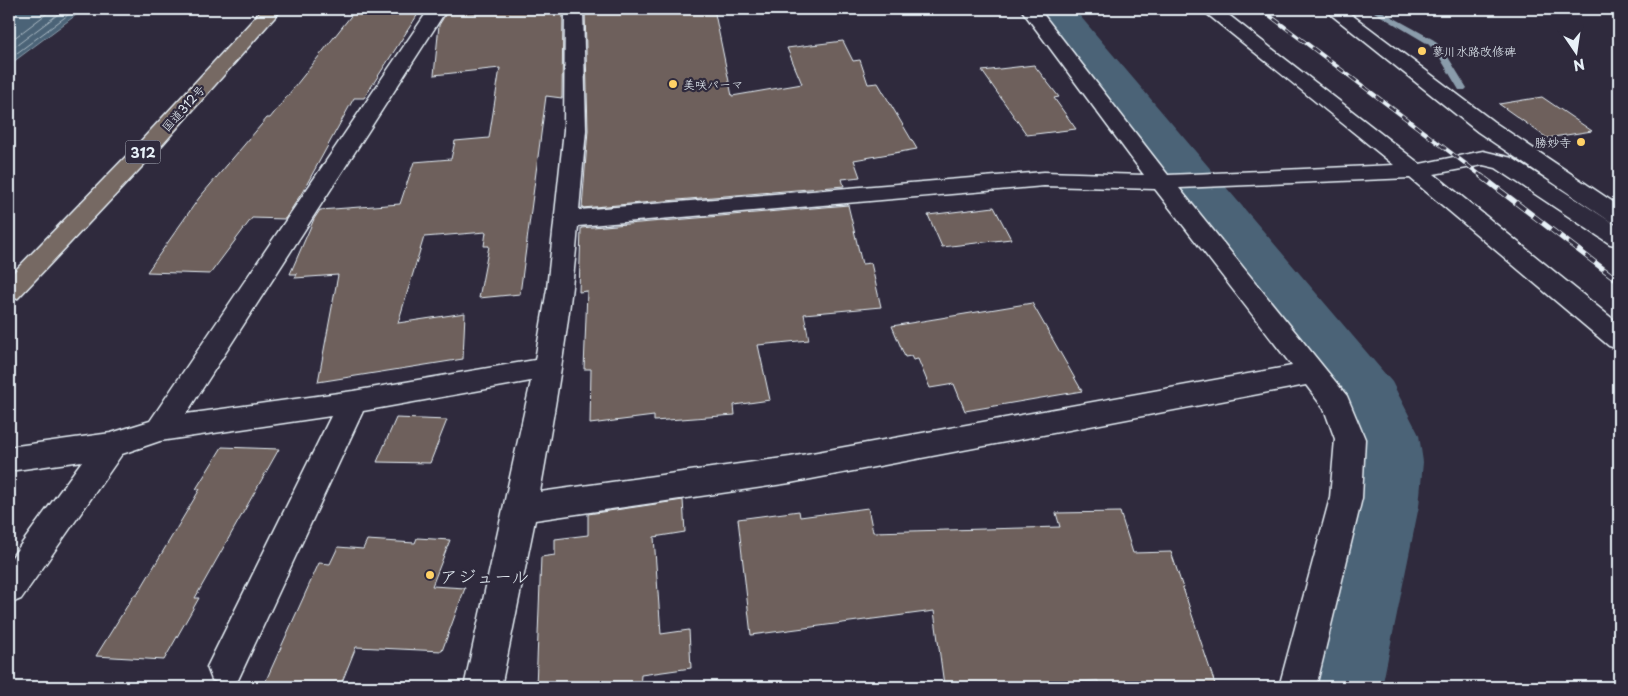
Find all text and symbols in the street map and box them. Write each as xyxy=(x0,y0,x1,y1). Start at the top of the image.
north arrow xyxy=(1550,28,1600,78)
place label: 蓼川水路改修碑 xyxy=(1432,42,1516,60)
marker: 蓼川水路改修碑 xyxy=(1416,45,1428,57)
text: N xyxy=(1571,54,1587,77)
place label: 美咲パーマ xyxy=(683,75,743,93)
marker: 美咲パーマ xyxy=(667,78,679,90)
street label: 国道312号 xyxy=(157,81,209,135)
place label: 勝妙寺 xyxy=(1535,133,1571,151)
marker: 勝妙寺 xyxy=(1575,136,1587,148)
road number: 312 xyxy=(126,140,160,163)
place label: アジュール xyxy=(440,562,529,589)
marker: アジュール xyxy=(424,569,436,581)

